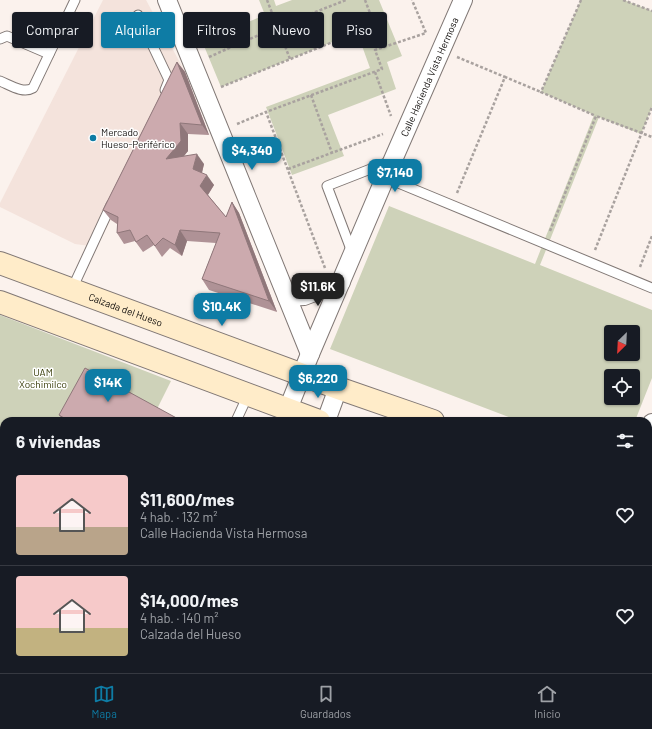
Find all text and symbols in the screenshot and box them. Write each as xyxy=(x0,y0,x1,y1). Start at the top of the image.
chip: Comprar xyxy=(12,12,93,48)
chip: Alquilar xyxy=(101,12,175,48)
chip: Filtros xyxy=(183,12,250,48)
chip: Nuevo xyxy=(258,12,324,48)
chip: Piso xyxy=(332,12,387,48)
street label: Calle Hacienda Vista Hermosa xyxy=(398,15,461,138)
place label: Mercado Hueso-Periférico xyxy=(101,126,175,150)
marker: Mercado Hueso-Periférico xyxy=(88,133,98,143)
pin: $4,340 xyxy=(219,137,285,171)
text: $4,340 xyxy=(231,142,273,158)
pin: $7,140 xyxy=(362,159,428,193)
text: $7,140 xyxy=(377,164,413,180)
pin: $11.6K xyxy=(285,273,351,307)
text: $11.6K xyxy=(300,278,336,294)
street label: Calzada del Hueso xyxy=(87,290,164,329)
pin: $10.4K xyxy=(189,293,255,327)
text: $10.4K xyxy=(203,298,241,314)
north arrow xyxy=(604,325,640,361)
map controls xyxy=(604,325,640,405)
pin: $6,220 xyxy=(285,365,351,399)
park label: UAM Xochimilco xyxy=(19,366,67,390)
pin: $14K xyxy=(84,369,132,403)
button: locate xyxy=(604,369,640,405)
text: $6,220 xyxy=(298,370,338,386)
text: $14K xyxy=(94,374,122,390)
icon: filters xyxy=(614,430,636,452)
text: 6 viviendas xyxy=(16,431,101,451)
text: $11,600/mes xyxy=(140,489,234,509)
icon: home xyxy=(48,491,96,539)
icon: heart xyxy=(614,504,636,526)
text: 4 hab. · 132 m² xyxy=(140,509,218,525)
text: Calle Hacienda Vista Hermosa xyxy=(140,525,307,541)
text: $14,000/mes xyxy=(140,590,239,610)
icon: home xyxy=(48,592,96,640)
icon: heart xyxy=(614,605,636,627)
text: 4 hab. · 140 m² xyxy=(140,610,218,626)
text: Calzada del Hueso xyxy=(140,626,241,642)
tab: Mapa xyxy=(92,683,117,720)
tab: Guardados xyxy=(300,683,351,720)
tab: Inicio xyxy=(534,683,560,720)

